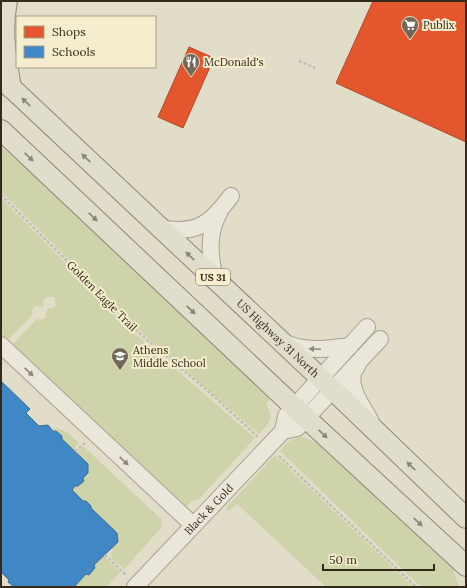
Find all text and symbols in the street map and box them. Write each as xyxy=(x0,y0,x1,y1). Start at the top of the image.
supermarket icon: Publix xyxy=(400,15,420,40)
legend xyxy=(16,16,156,68)
place label: Publix xyxy=(423,18,455,32)
text: Shops xyxy=(52,24,86,39)
text: Schools xyxy=(52,44,96,59)
restaurant icon: McDonald's xyxy=(181,52,201,77)
place label: McDonald's xyxy=(204,55,264,69)
one-way arrow xyxy=(21,97,31,107)
one-way arrow xyxy=(24,152,34,161)
one-way arrow xyxy=(81,154,91,163)
one-way arrow xyxy=(88,212,98,221)
one-way arrow xyxy=(185,251,195,261)
street label: Golden Eagle Trail xyxy=(64,258,140,334)
road number: US 31 xyxy=(196,269,230,285)
street label: US Highway 31 North xyxy=(234,296,323,381)
one-way arrow xyxy=(187,305,196,314)
place label: Athens Middle School xyxy=(132,343,206,370)
one-way arrow xyxy=(309,345,321,352)
school or university icon: Athens Middle School xyxy=(110,346,130,371)
one-way arrow xyxy=(25,367,34,376)
one-way arrow xyxy=(318,429,328,439)
one-way arrow xyxy=(119,456,129,466)
one-way arrow xyxy=(406,461,416,471)
street label: Black & Gold xyxy=(181,481,236,538)
one-way arrow xyxy=(413,518,423,527)
scale bar xyxy=(323,546,434,572)
text: 50 m xyxy=(329,552,357,567)

